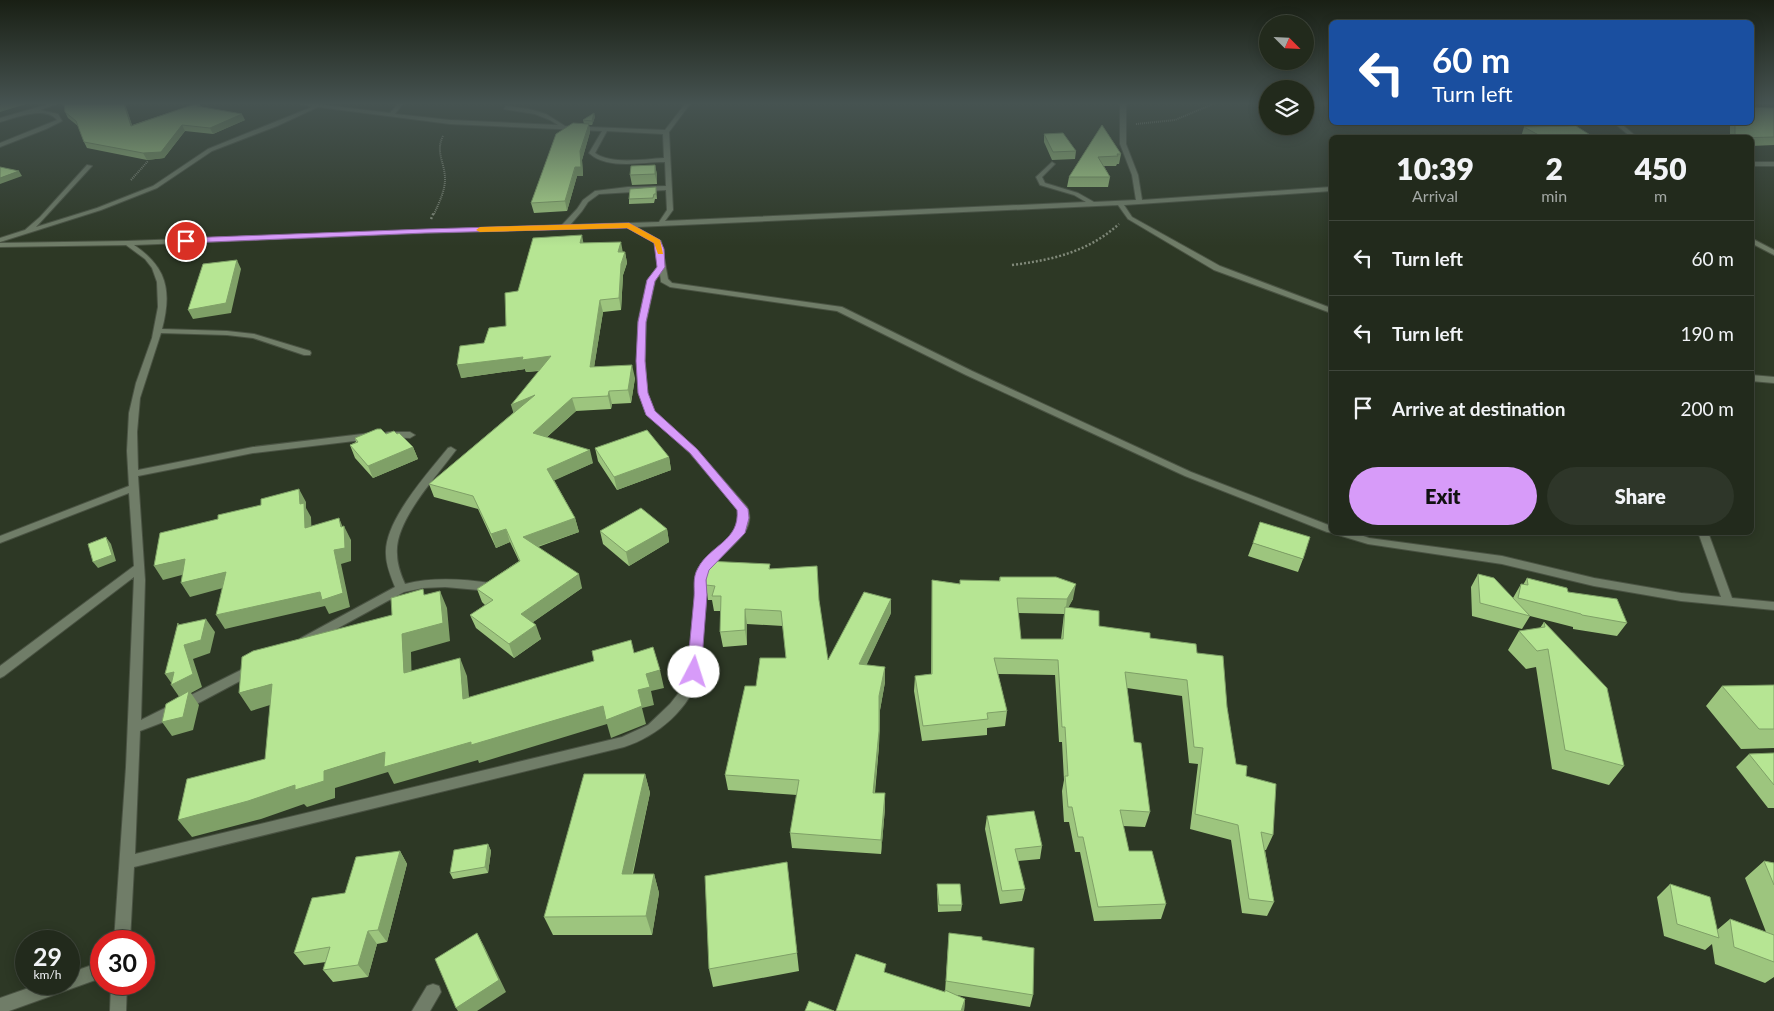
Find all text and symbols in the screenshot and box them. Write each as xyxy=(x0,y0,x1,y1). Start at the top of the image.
north arrow xyxy=(1259,15,1314,70)
map controls xyxy=(1259,15,1314,135)
text: 60 m xyxy=(1432,38,1510,80)
icon: left xyxy=(1349,40,1414,105)
button: layers xyxy=(1259,80,1314,135)
text: Turn left xyxy=(1432,80,1513,107)
text: 10:39 xyxy=(1396,150,1474,186)
text: 2 xyxy=(1545,150,1563,186)
text: 450 xyxy=(1634,150,1687,186)
text: Arrival xyxy=(1412,186,1458,205)
text: min xyxy=(1541,186,1567,205)
text: m xyxy=(1654,186,1667,205)
pin xyxy=(165,220,207,262)
icon: arrive xyxy=(172,227,200,255)
icon: left xyxy=(1349,244,1377,272)
text: Turn left xyxy=(1392,247,1463,270)
text: 60 m xyxy=(1691,247,1734,270)
icon: left xyxy=(1349,319,1377,347)
text: Turn left xyxy=(1392,322,1463,345)
text: 190 m xyxy=(1680,322,1734,345)
icon: arrive xyxy=(1349,394,1377,422)
text: Arrive at destination xyxy=(1392,397,1565,420)
text: 200 m xyxy=(1680,397,1734,420)
button: Exit xyxy=(1349,467,1537,525)
button: Share xyxy=(1547,467,1734,525)
position arrow xyxy=(667,645,719,697)
speed limit sign: 30 xyxy=(90,930,155,995)
text: 29 xyxy=(33,941,62,971)
text: km/h xyxy=(33,967,62,982)

